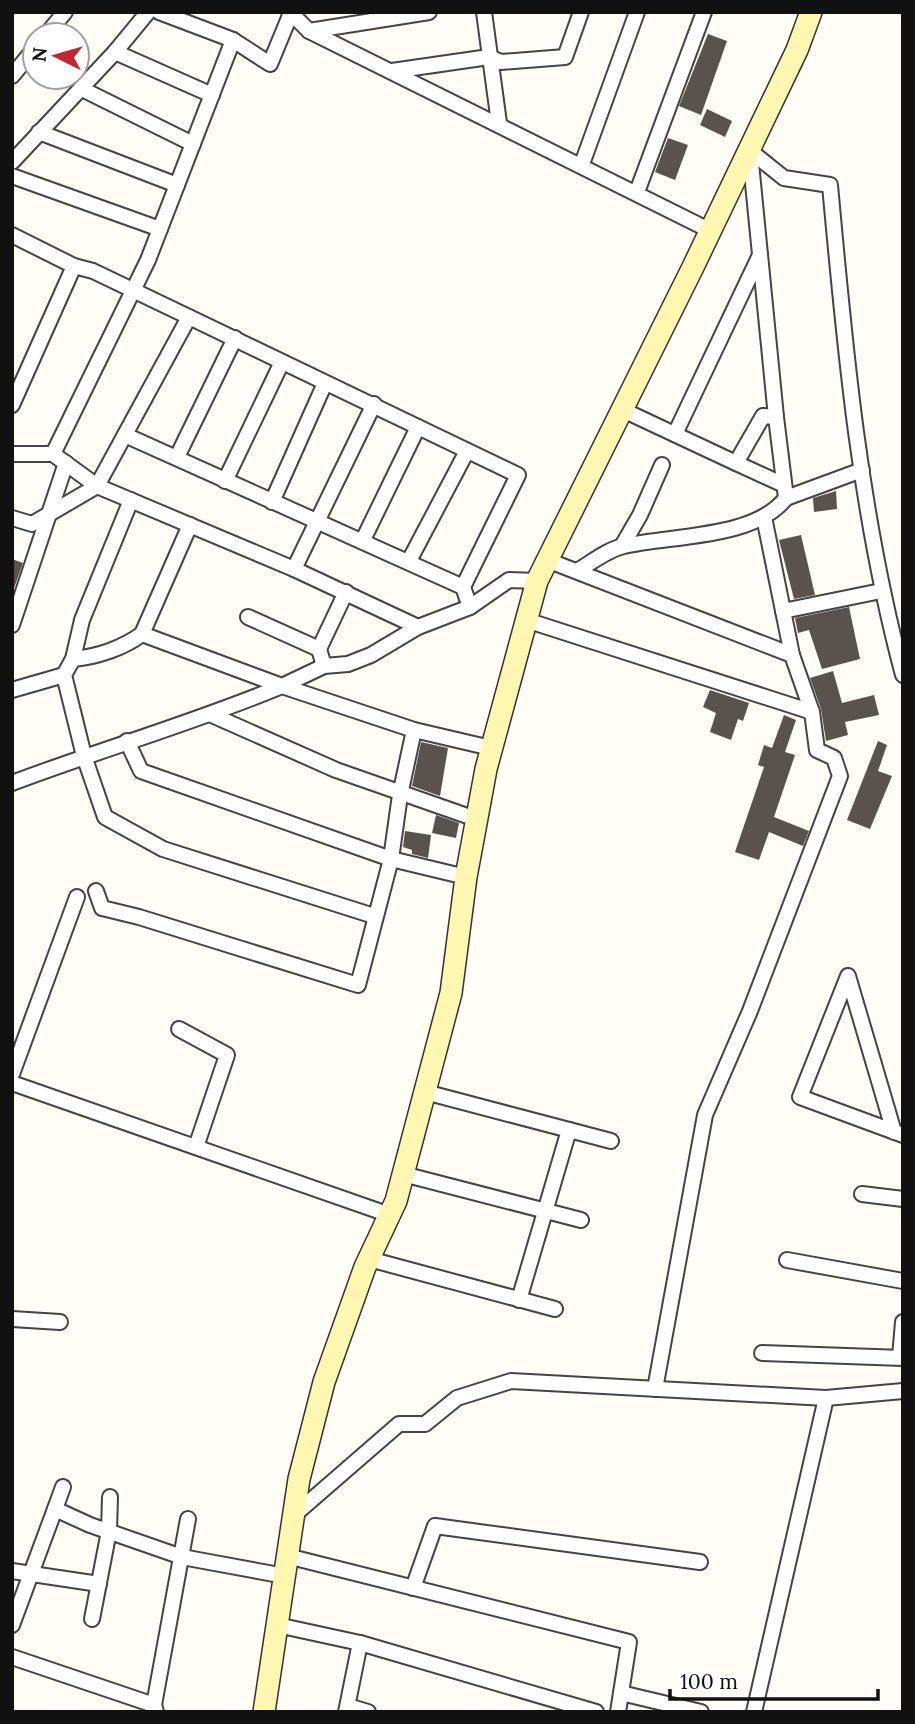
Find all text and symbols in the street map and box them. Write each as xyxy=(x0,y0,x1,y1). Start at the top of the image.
north arrow xyxy=(21,21,91,91)
text: N xyxy=(26,46,52,63)
scale bar xyxy=(670,1658,878,1702)
text: 100 m xyxy=(680,1668,738,1695)

